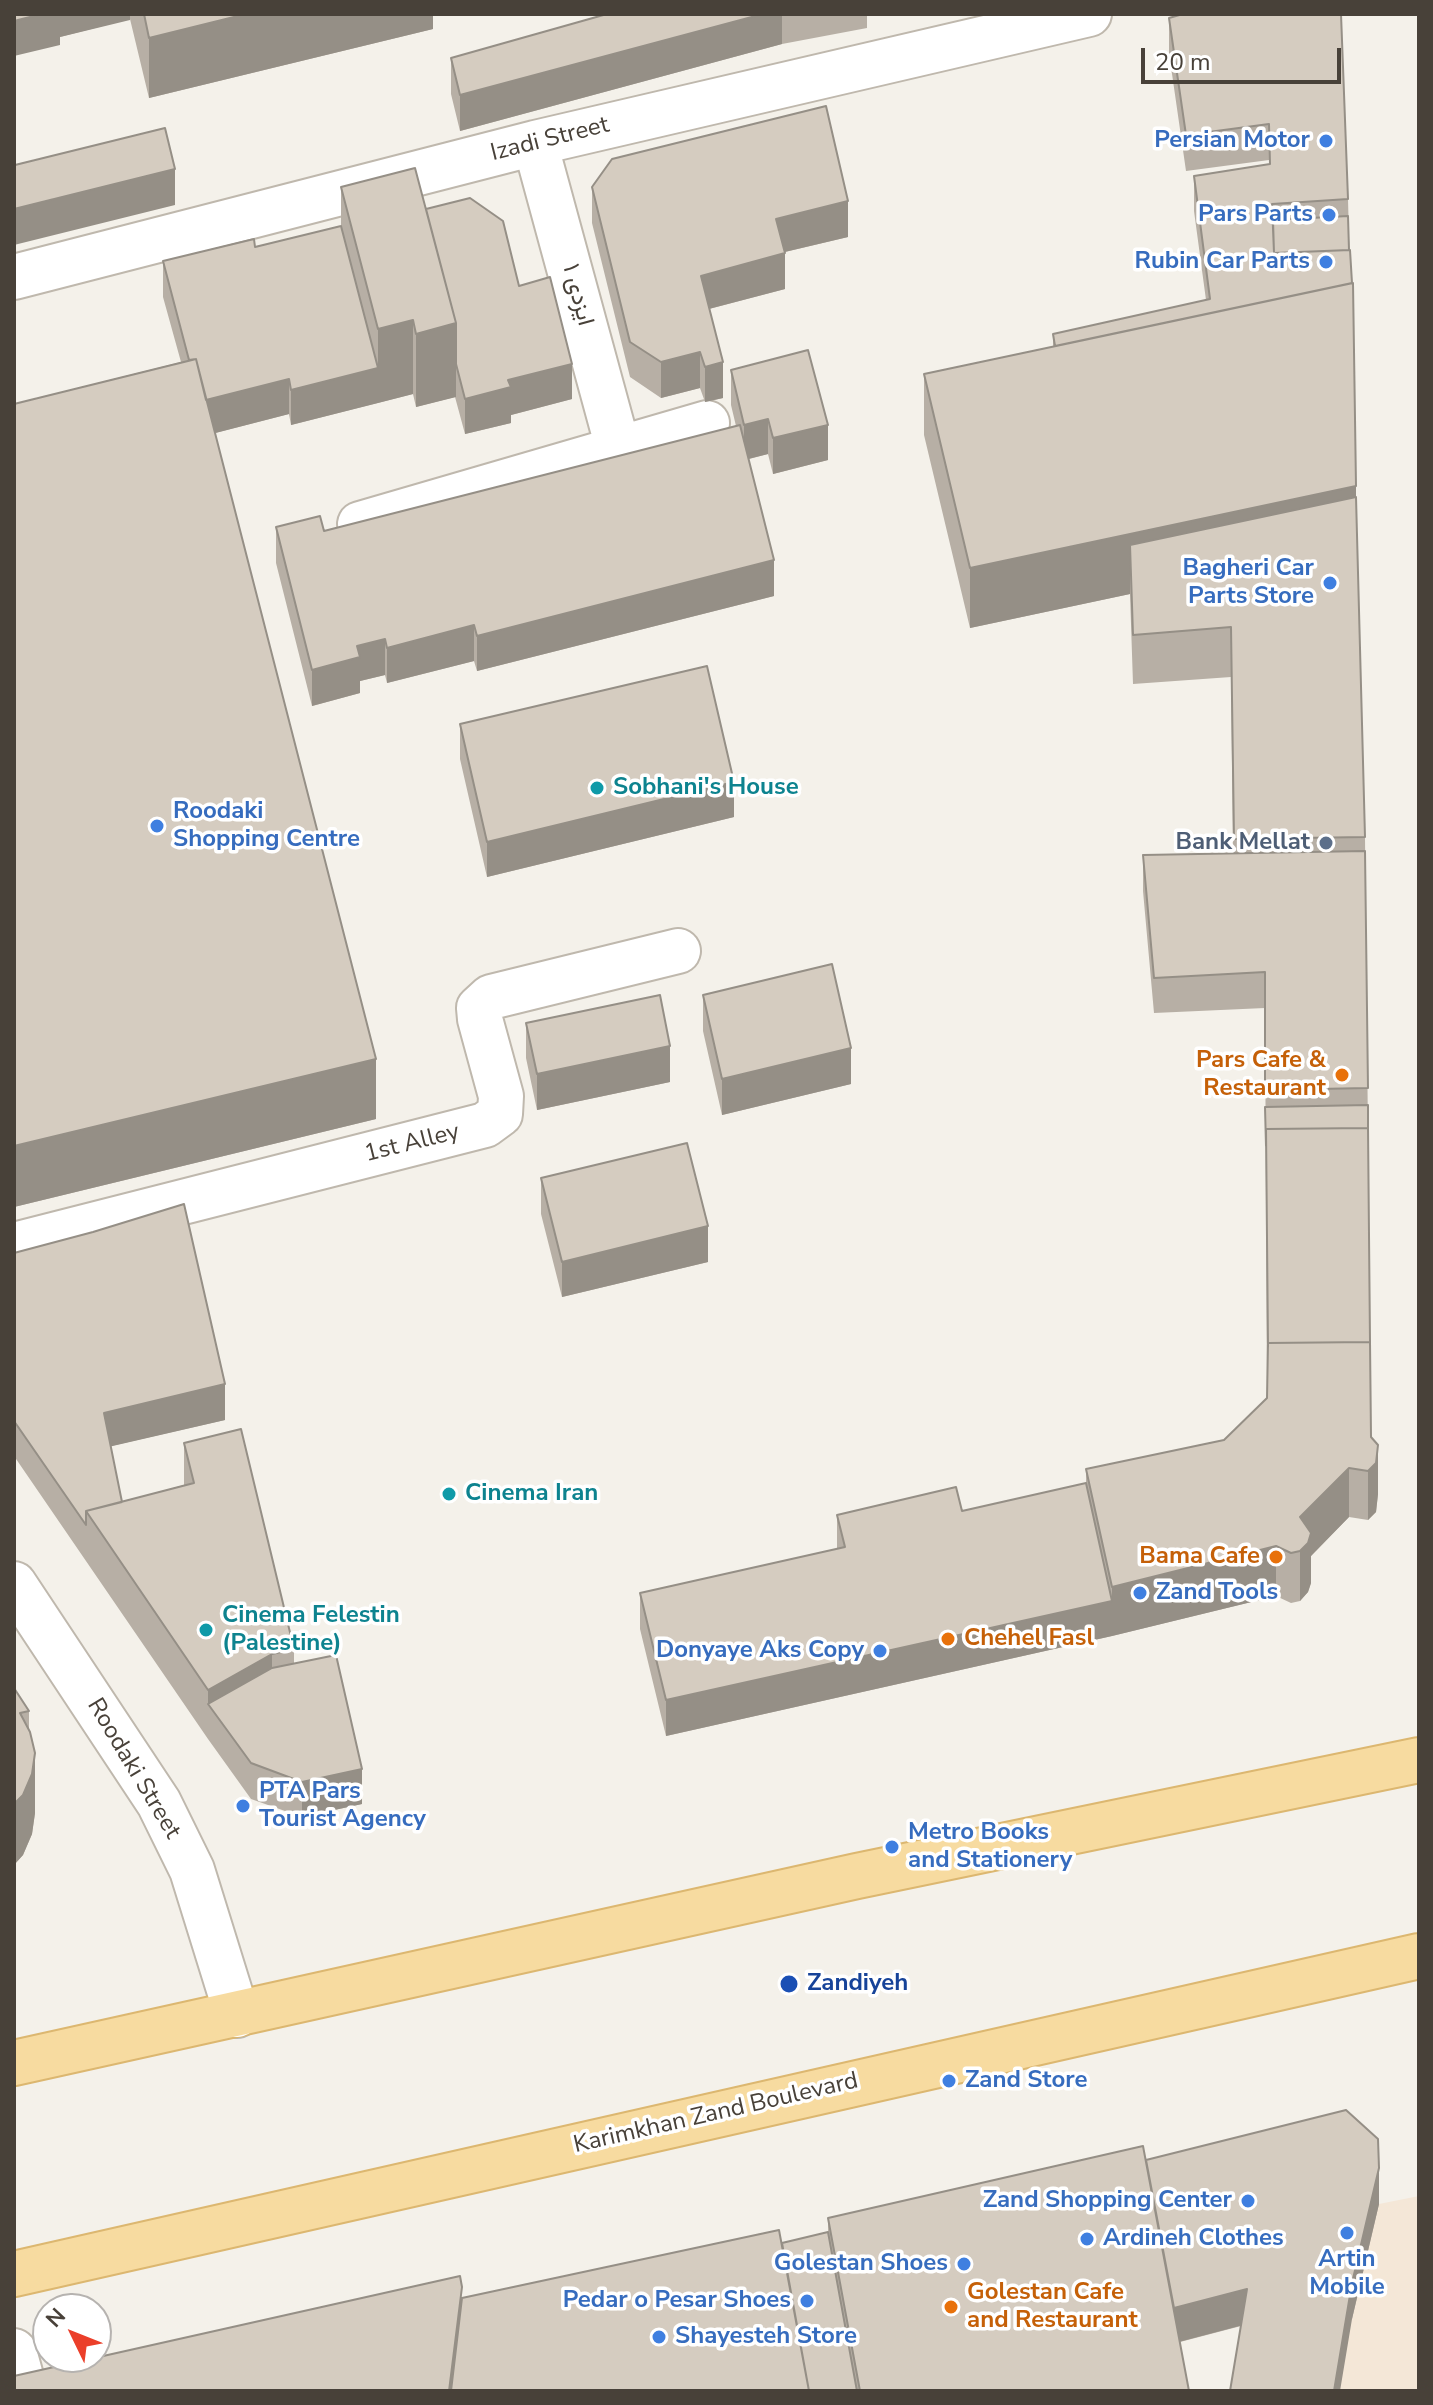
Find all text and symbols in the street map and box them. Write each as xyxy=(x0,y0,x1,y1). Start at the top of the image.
scale bar xyxy=(1145,32,1345,82)
text: 20 m xyxy=(1155,46,1211,78)
street label: Izadi Street xyxy=(488,111,612,169)
place label: Persian Motor xyxy=(1154,127,1310,155)
marker: Persian Motor xyxy=(1317,132,1335,150)
place label: Pars Parts xyxy=(1198,201,1313,229)
marker: Pars Parts xyxy=(1320,206,1338,224)
place label: Rubin Car Parts xyxy=(1134,248,1310,276)
marker: Rubin Car Parts xyxy=(1317,253,1335,271)
street label: ایزدی ۱ xyxy=(555,261,599,329)
place label: Bagheri Car Parts Store xyxy=(1182,555,1314,611)
marker: Bagheri Car Parts Store xyxy=(1321,574,1339,592)
place label: Sobhani's House xyxy=(613,774,799,802)
marker: Sobhani's House xyxy=(588,779,606,797)
place label: Roodaki Shopping Centre xyxy=(173,798,360,854)
marker: Roodaki Shopping Centre xyxy=(148,817,166,835)
place label: Bank Mellat xyxy=(1175,829,1310,857)
marker: Bank Mellat xyxy=(1317,834,1335,852)
place label: Pars Cafe & Restaurant xyxy=(1196,1047,1326,1103)
marker: Pars Cafe & Restaurant xyxy=(1333,1066,1351,1084)
street label: 1st Alley xyxy=(361,1118,463,1170)
place label: Cinema Iran xyxy=(465,1480,598,1508)
marker: Cinema Iran xyxy=(440,1485,458,1503)
place label: Bama Cafe xyxy=(1139,1543,1260,1571)
marker: Bama Cafe xyxy=(1267,1548,1285,1566)
place label: Zand Tools xyxy=(1156,1579,1278,1607)
marker: Zand Tools xyxy=(1131,1584,1149,1602)
place label: Cinema Felestin (Palestine) xyxy=(222,1602,400,1658)
marker: Cinema Felestin (Palestine) xyxy=(197,1621,215,1639)
place label: Chehel Fasl xyxy=(964,1625,1094,1653)
marker: Chehel Fasl xyxy=(939,1630,957,1648)
place label: Donyaye Aks Copy xyxy=(656,1637,864,1665)
marker: Donyaye Aks Copy xyxy=(871,1642,889,1660)
street label: Roodaki Street xyxy=(80,1694,186,1844)
place label: PTA Pars Tourist Agency xyxy=(259,1778,426,1834)
marker: PTA Pars Tourist Agency xyxy=(234,1797,252,1815)
place label: Metro Books and Stationery xyxy=(908,1819,1072,1875)
marker: Metro Books and Stationery xyxy=(883,1838,901,1856)
place label: Zandiyeh xyxy=(807,1970,908,1998)
marker: Zandiyeh xyxy=(778,1973,800,1995)
street label: Karimkhan Zand Boulevard xyxy=(571,2067,861,2161)
place label: Zand Store xyxy=(965,2067,1087,2095)
marker: Zand Store xyxy=(940,2072,958,2090)
place label: Zand Shopping Center xyxy=(983,2187,1232,2215)
marker: Zand Shopping Center xyxy=(1239,2192,1257,2210)
marker: Artin Mobile xyxy=(1338,2224,1356,2242)
place label: Ardineh Clothes xyxy=(1103,2225,1284,2253)
marker: Ardineh Clothes xyxy=(1078,2230,1096,2248)
place label: Artin Mobile xyxy=(1309,2246,1385,2302)
place label: Golestan Shoes xyxy=(774,2250,948,2278)
marker: Golestan Shoes xyxy=(955,2255,973,2273)
place label: Golestan Cafe and Restaurant xyxy=(967,2279,1138,2335)
place label: Pedar o Pesar Shoes xyxy=(563,2287,791,2315)
marker: Pedar o Pesar Shoes xyxy=(798,2292,816,2310)
north arrow xyxy=(32,2293,112,2373)
marker: Golestan Cafe and Restaurant xyxy=(942,2298,960,2316)
text: N xyxy=(39,2302,72,2334)
place label: Shayesteh Store xyxy=(675,2323,857,2351)
marker: Shayesteh Store xyxy=(650,2328,668,2346)

